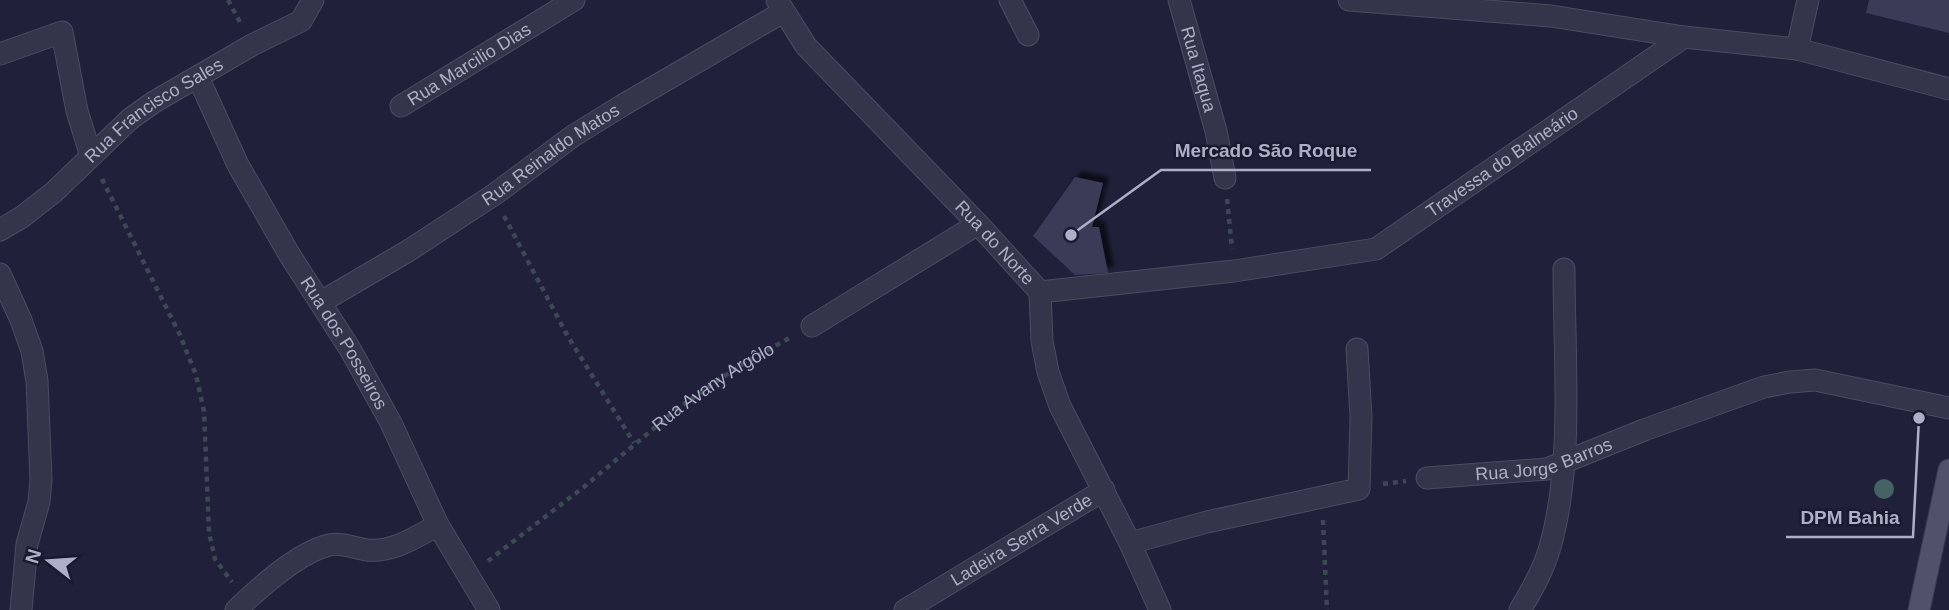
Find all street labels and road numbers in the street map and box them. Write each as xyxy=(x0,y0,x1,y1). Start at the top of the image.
street label: Rua Marcilio Dias xyxy=(404,19,535,110)
street label: Rua Itaqua xyxy=(1177,24,1220,115)
street label: Rua Francisco Sales xyxy=(81,54,227,167)
street label: Rua Reinaldo Matos xyxy=(478,100,623,210)
street label: Travessa do Balneário xyxy=(1423,103,1582,221)
street label: Rua do Norte xyxy=(951,197,1038,289)
street label: Rua dos Posseiros xyxy=(296,273,391,413)
street label: Rua Avany Argôlo xyxy=(648,339,777,435)
street label: Rua Jorge Barros xyxy=(1475,434,1615,484)
street label: Ladeira Serra Verde xyxy=(947,490,1096,590)

